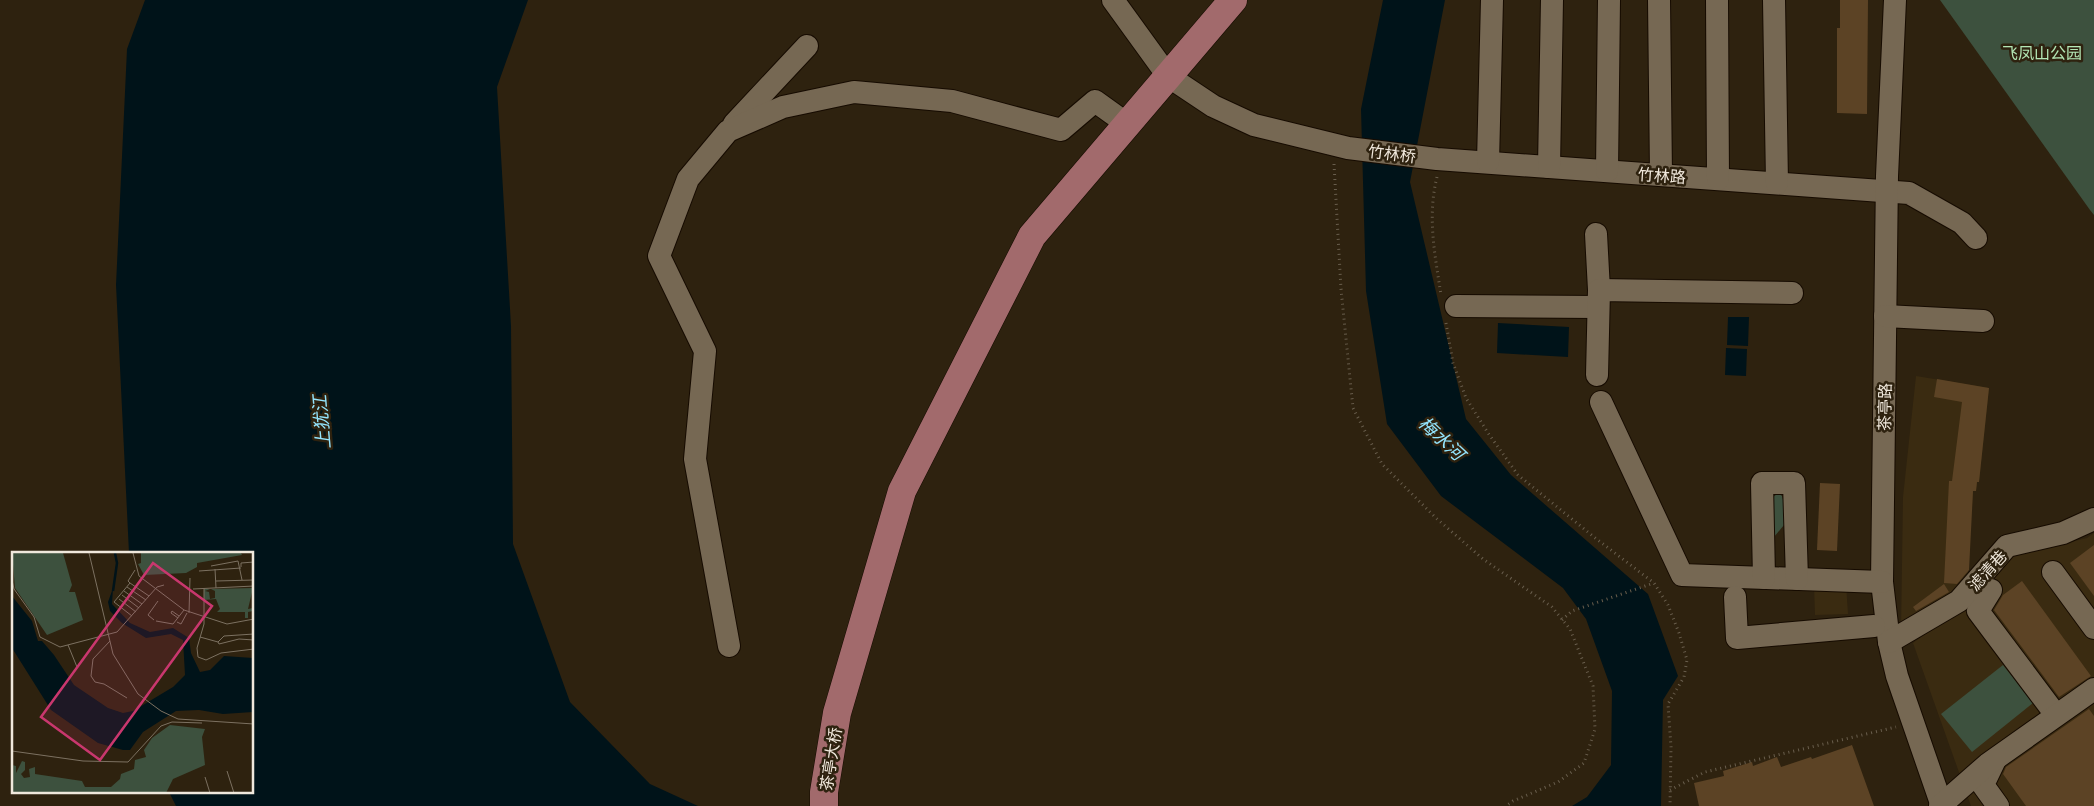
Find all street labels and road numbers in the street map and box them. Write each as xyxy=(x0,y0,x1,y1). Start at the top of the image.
street label: 竹林桥 xyxy=(1367,141,1417,165)
street label: 竹林路 xyxy=(1637,164,1687,186)
street label: 茶亭路 xyxy=(1874,383,1894,431)
street label: 滤清巷 xyxy=(1964,546,2010,594)
street label: 茶亭大桥 xyxy=(816,726,844,792)

